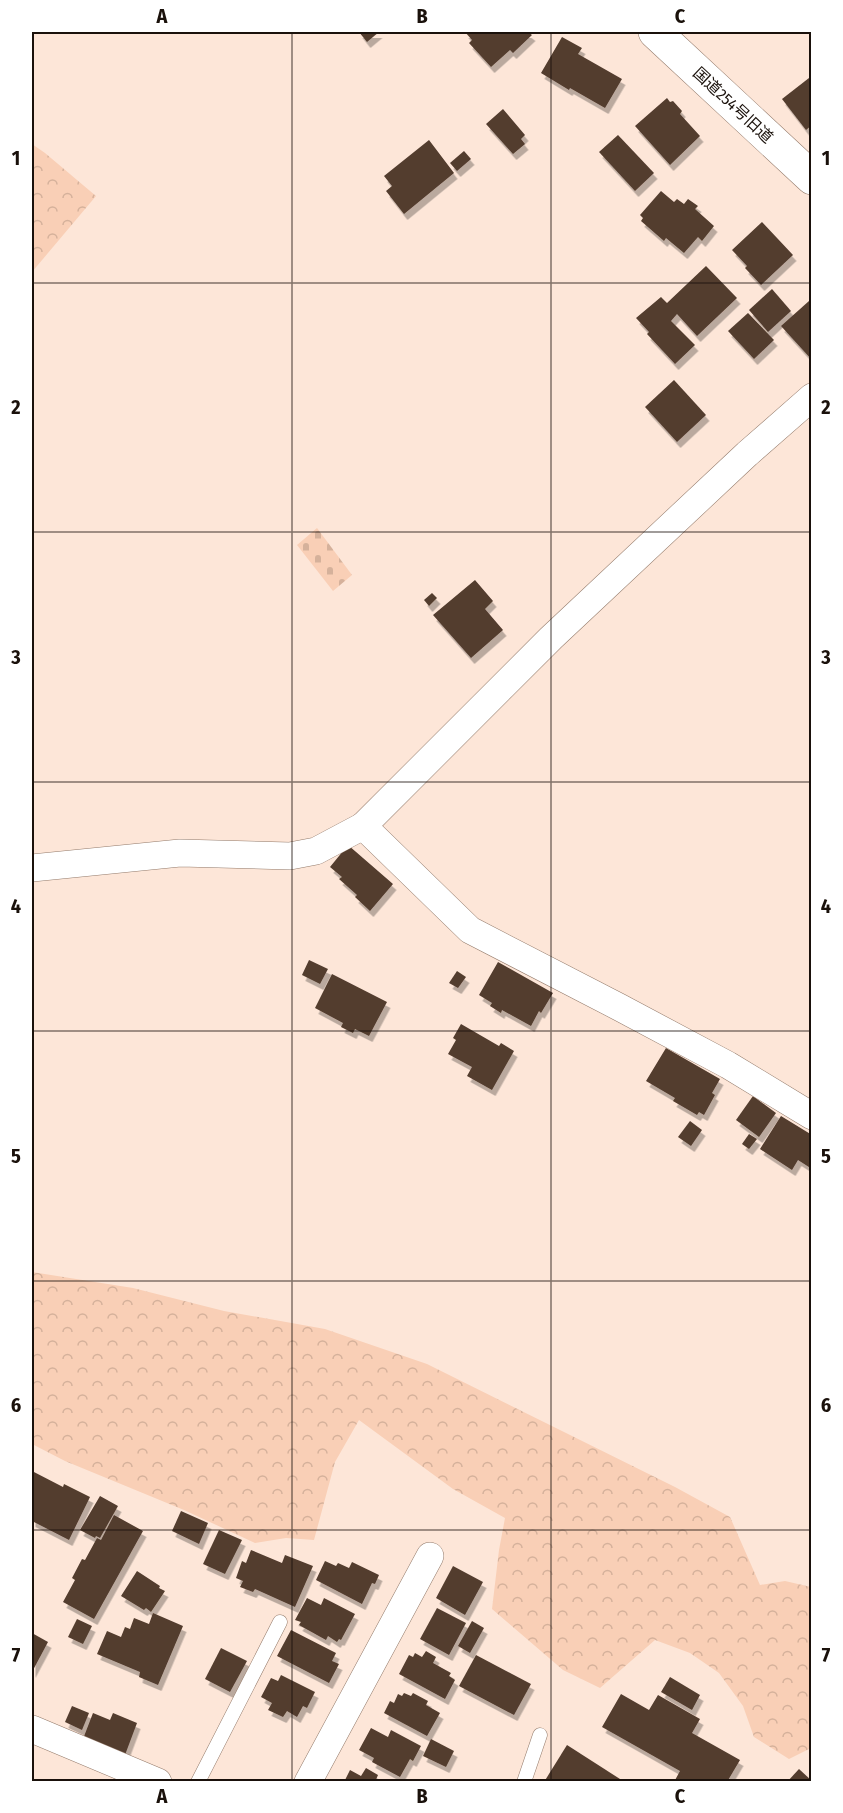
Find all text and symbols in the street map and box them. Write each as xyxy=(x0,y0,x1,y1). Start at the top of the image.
text: A xyxy=(156,4,169,28)
text: B xyxy=(416,4,428,28)
text: C xyxy=(675,4,686,28)
street label: 国道254号旧道 xyxy=(689,63,777,147)
text: 1 xyxy=(12,146,20,170)
text: 1 xyxy=(822,146,830,170)
text: 2 xyxy=(10,395,21,419)
text: 2 xyxy=(820,395,831,419)
text: 3 xyxy=(10,645,21,669)
text: 3 xyxy=(820,645,831,669)
text: 4 xyxy=(11,894,21,918)
text: 4 xyxy=(821,894,831,918)
text: 5 xyxy=(11,1144,21,1168)
text: 5 xyxy=(821,1144,831,1168)
text: 6 xyxy=(11,1393,21,1417)
text: 6 xyxy=(821,1393,831,1417)
text: 7 xyxy=(12,1643,21,1667)
text: 7 xyxy=(822,1643,831,1667)
text: A xyxy=(156,1784,169,1808)
text: B xyxy=(416,1784,428,1808)
text: C xyxy=(675,1784,686,1808)

